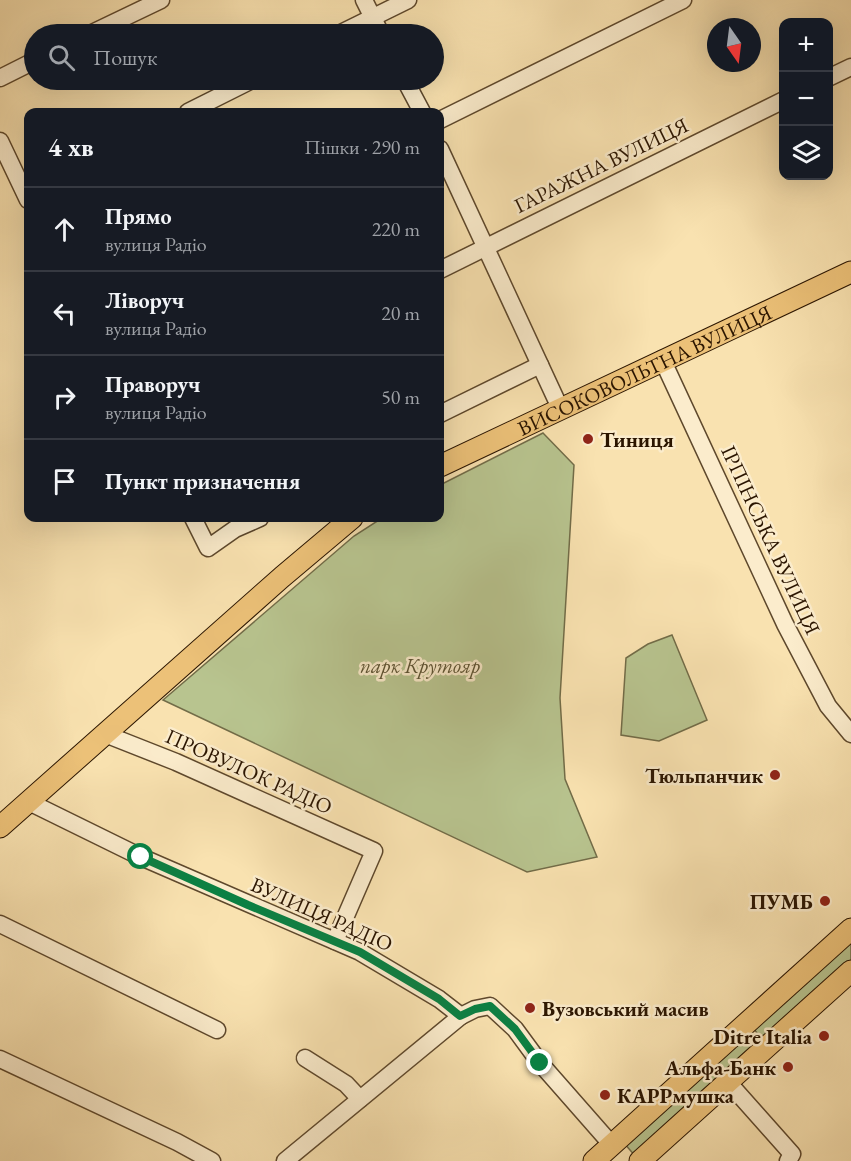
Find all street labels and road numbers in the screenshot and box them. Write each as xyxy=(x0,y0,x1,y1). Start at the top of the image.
street label: ГАРАЖНА ВУЛИЦЯ xyxy=(510,111,692,219)
street label: ВИСОКОВОЛЬТНА ВУЛИЦЯ xyxy=(513,298,776,441)
street label: ІРПІНСЬКА ВУЛИЦЯ xyxy=(715,441,827,639)
street label: ПРОВУЛОК РАДІО xyxy=(161,722,337,820)
street label: ВУЛИЦЯ РАДІО xyxy=(247,871,397,957)

